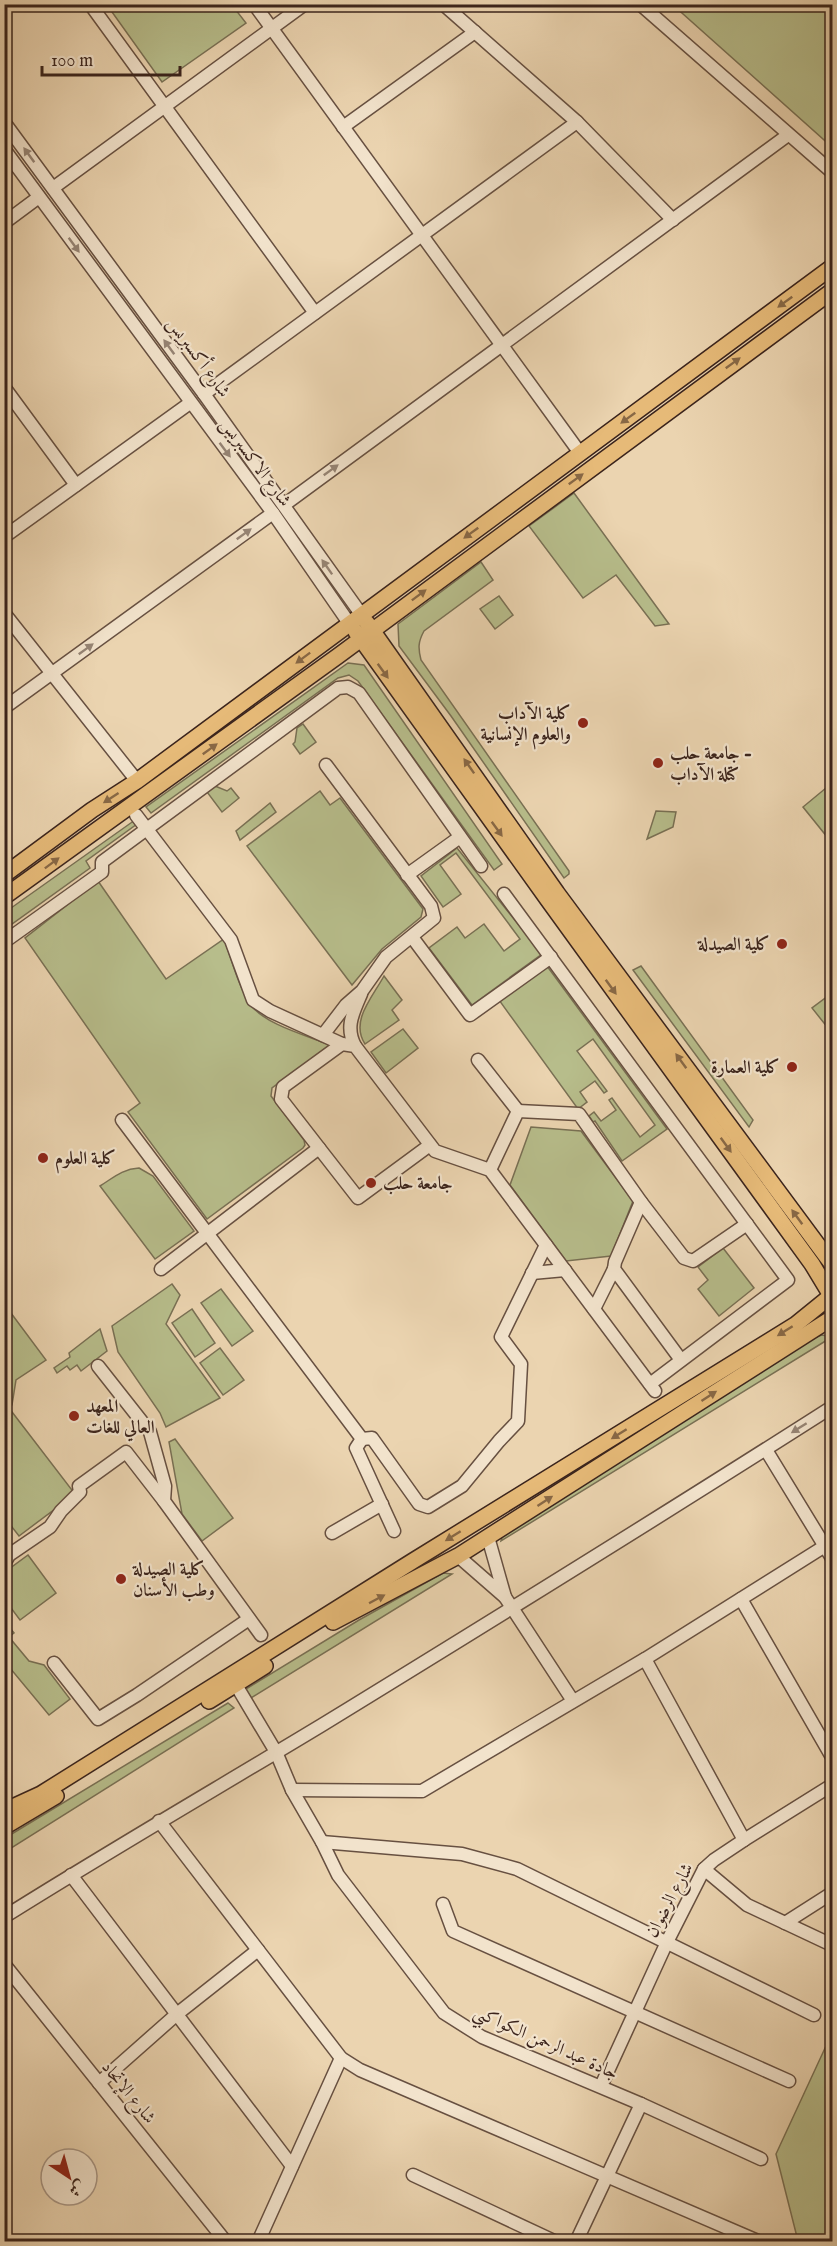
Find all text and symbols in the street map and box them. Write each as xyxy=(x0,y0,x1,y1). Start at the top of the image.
scale bar xyxy=(42,39,180,77)
text: 100 m xyxy=(51,50,93,73)
one-way arrow xyxy=(23,147,35,162)
one-way arrow xyxy=(68,236,80,252)
one-way arrow xyxy=(778,296,794,308)
street label: شارع أكسبريس xyxy=(159,311,237,404)
one-way arrow xyxy=(163,339,175,355)
one-way arrow xyxy=(726,358,741,370)
one-way arrow xyxy=(621,412,637,424)
street label: شارع الاكسبريس xyxy=(212,414,296,513)
one-way arrow xyxy=(219,442,231,458)
one-way arrow xyxy=(322,464,338,476)
one-way arrow xyxy=(568,473,584,485)
one-way arrow xyxy=(464,527,480,539)
one-way arrow xyxy=(235,528,251,540)
one-way arrow xyxy=(321,559,333,575)
one-way arrow xyxy=(412,589,427,601)
one-way arrow xyxy=(77,643,93,655)
one-way arrow xyxy=(295,652,311,664)
one-way arrow xyxy=(377,663,389,678)
place label: كلية الآداب والعلوم الإنسانية xyxy=(481,701,571,750)
marker: كلية الآداب والعلوم الإنسانية xyxy=(576,716,590,730)
one-way arrow xyxy=(202,743,218,755)
place label: جامعة حلب - كتلة الآداب xyxy=(670,743,752,787)
marker: جامعة حلب - كتلة الآداب xyxy=(651,756,665,770)
one-way arrow xyxy=(464,758,475,774)
one-way arrow xyxy=(103,792,119,803)
one-way arrow xyxy=(491,821,503,837)
one-way arrow xyxy=(44,857,59,869)
place label: كلية الصيدلة xyxy=(697,934,770,957)
marker: كلية الصيدلة xyxy=(775,937,789,951)
one-way arrow xyxy=(605,979,617,995)
one-way arrow xyxy=(675,1053,687,1069)
place label: كلية العمارة xyxy=(711,1057,780,1080)
marker: كلية العمارة xyxy=(785,1060,799,1074)
one-way arrow xyxy=(720,1136,732,1152)
place label: كلية العلوم xyxy=(55,1148,116,1174)
marker: كلية العلوم xyxy=(36,1151,50,1165)
place label: جامعة حلب xyxy=(383,1173,453,1196)
marker: جامعة حلب xyxy=(364,1176,378,1190)
one-way arrow xyxy=(791,1210,803,1226)
one-way arrow xyxy=(777,1326,793,1337)
one-way arrow xyxy=(701,1390,717,1401)
place label: المعهد العالي للغات xyxy=(86,1396,155,1442)
marker: المعهد العالي للغات xyxy=(67,1409,81,1423)
one-way arrow xyxy=(791,1423,807,1434)
one-way arrow xyxy=(611,1428,627,1439)
one-way arrow xyxy=(537,1495,553,1506)
one-way arrow xyxy=(445,1530,461,1541)
place label: كلية الصيدلة وطب الأسنان xyxy=(132,1559,215,1603)
marker: كلية الصيدلة وطب الأسنان xyxy=(114,1572,128,1586)
one-way arrow xyxy=(368,1594,385,1604)
street label: شارع الرضوان xyxy=(641,1859,701,1943)
street label: جادة عبد الرحمن الكواكبي xyxy=(468,2001,621,2089)
street label: شارع الإتحاد xyxy=(94,2057,160,2130)
north arrow xyxy=(39,2147,99,2207)
text: ش xyxy=(64,2175,89,2200)

